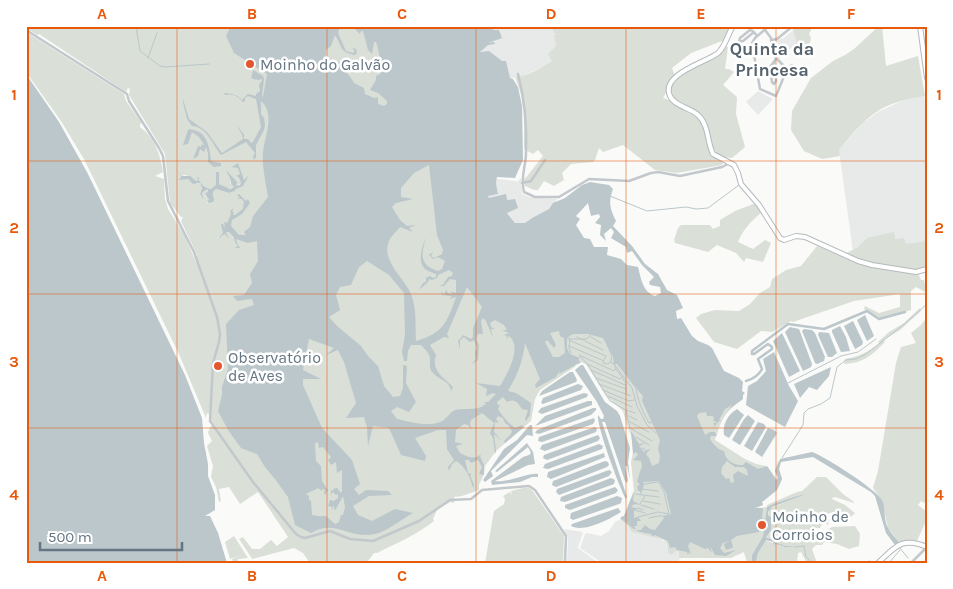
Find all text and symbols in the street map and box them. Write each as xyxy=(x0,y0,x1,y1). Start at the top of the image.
text: A xyxy=(97,4,107,23)
text: B xyxy=(247,4,257,23)
text: C xyxy=(397,4,407,23)
text: D xyxy=(546,4,557,23)
text: E xyxy=(696,4,706,23)
text: F xyxy=(847,4,856,23)
district label: Quinta da Princesa xyxy=(730,38,814,81)
place label: Moinho do Galvão xyxy=(260,55,390,74)
marker: Moinho do Galvão xyxy=(244,58,256,70)
text: 1 xyxy=(11,85,17,104)
text: 1 xyxy=(936,85,942,104)
text: 2 xyxy=(9,218,19,237)
text: 2 xyxy=(934,218,944,237)
place label: Observatório de Aves xyxy=(228,348,321,385)
text: 3 xyxy=(9,352,19,371)
text: 3 xyxy=(934,352,944,371)
marker: Observatório de Aves xyxy=(212,360,224,372)
text: 4 xyxy=(9,485,19,504)
text: 4 xyxy=(934,485,944,504)
place label: Moinho de Corroios xyxy=(772,507,849,544)
scale bar xyxy=(40,519,182,551)
marker: Moinho de Corroios xyxy=(756,519,768,531)
text: 500 m xyxy=(48,528,92,546)
text: A xyxy=(97,566,107,585)
text: B xyxy=(247,566,257,585)
text: C xyxy=(397,566,407,585)
text: D xyxy=(546,566,557,585)
text: E xyxy=(696,566,706,585)
text: F xyxy=(847,566,856,585)

